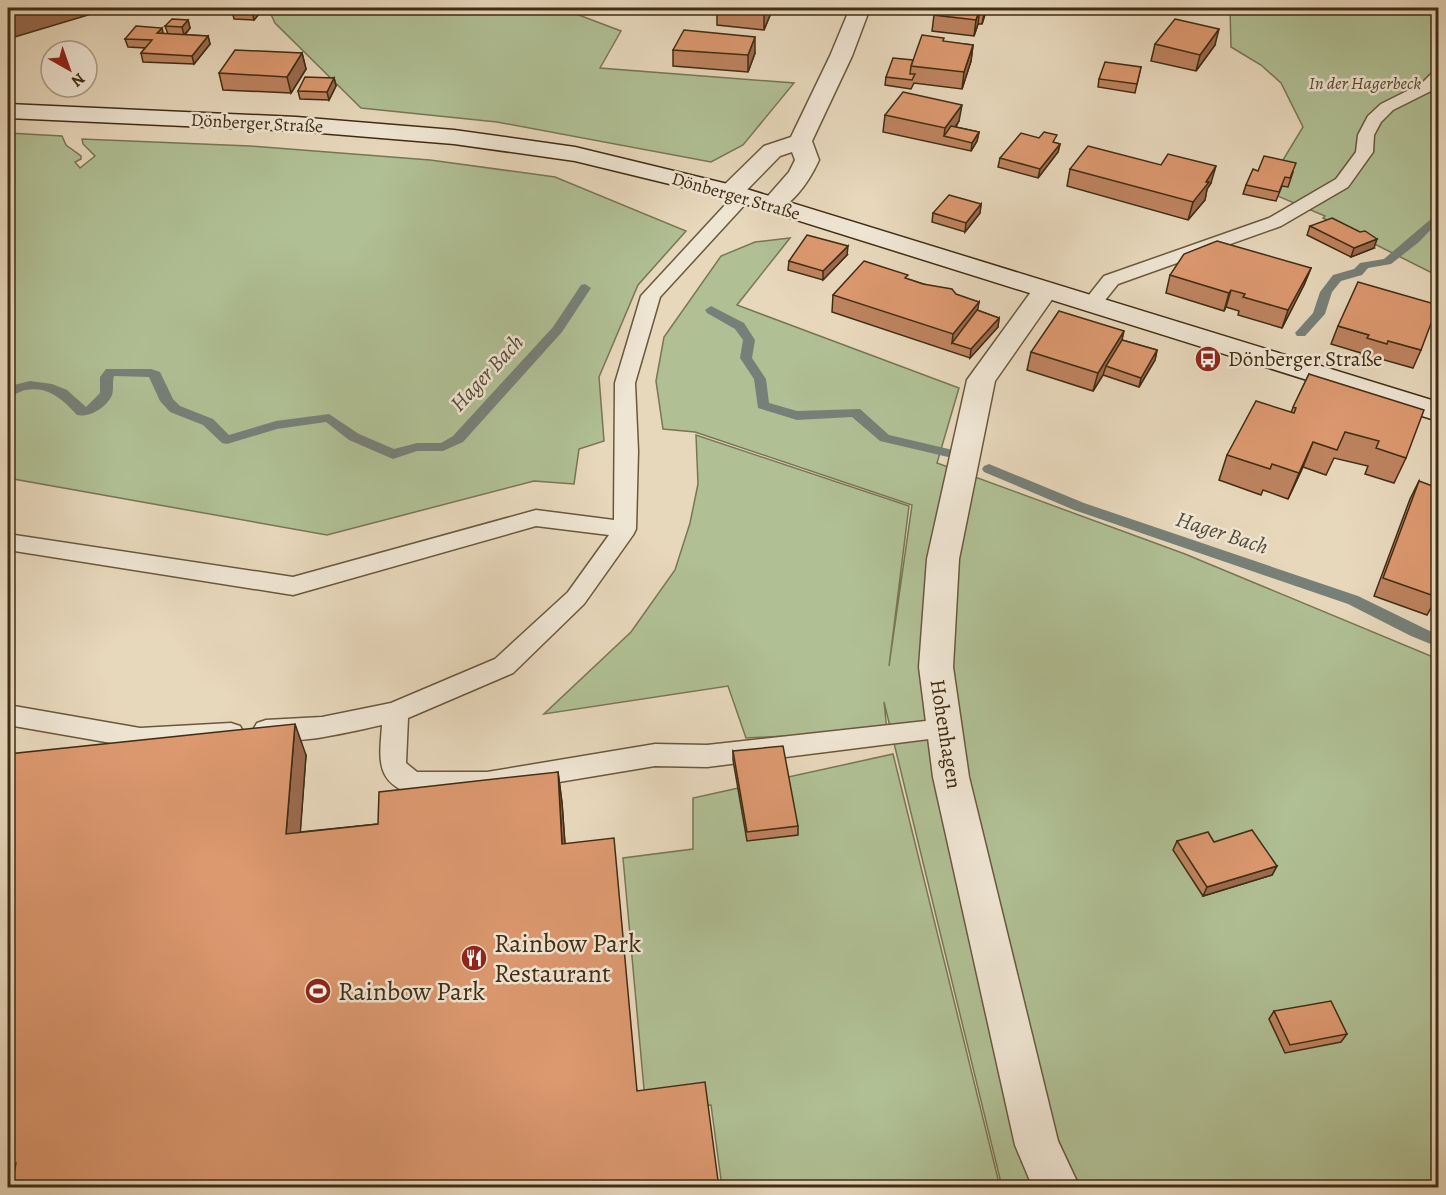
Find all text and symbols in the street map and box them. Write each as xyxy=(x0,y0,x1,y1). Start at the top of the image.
north arrow xyxy=(39,39,99,99)
text: N xyxy=(66,68,90,92)
park label: In der Hagerbeck xyxy=(1309,71,1421,95)
street label: Dönberger Straße xyxy=(190,108,324,138)
street label: Dönberger Straße xyxy=(669,166,803,226)
water label: Hager Bach xyxy=(443,328,531,418)
bus stop icon: Dönberger Straße xyxy=(1193,344,1223,374)
place label: Dönberger Straße xyxy=(1228,345,1382,373)
water label: Hager Bach xyxy=(1172,504,1272,562)
street label: Hohenhagen xyxy=(924,677,968,791)
place label: Rainbow Park Restaurant xyxy=(494,926,641,991)
restaurant icon: Rainbow Park Restaurant xyxy=(459,943,489,973)
place label: Rainbow Park xyxy=(338,974,485,1009)
sports icon: Rainbow Park xyxy=(303,976,333,1006)

